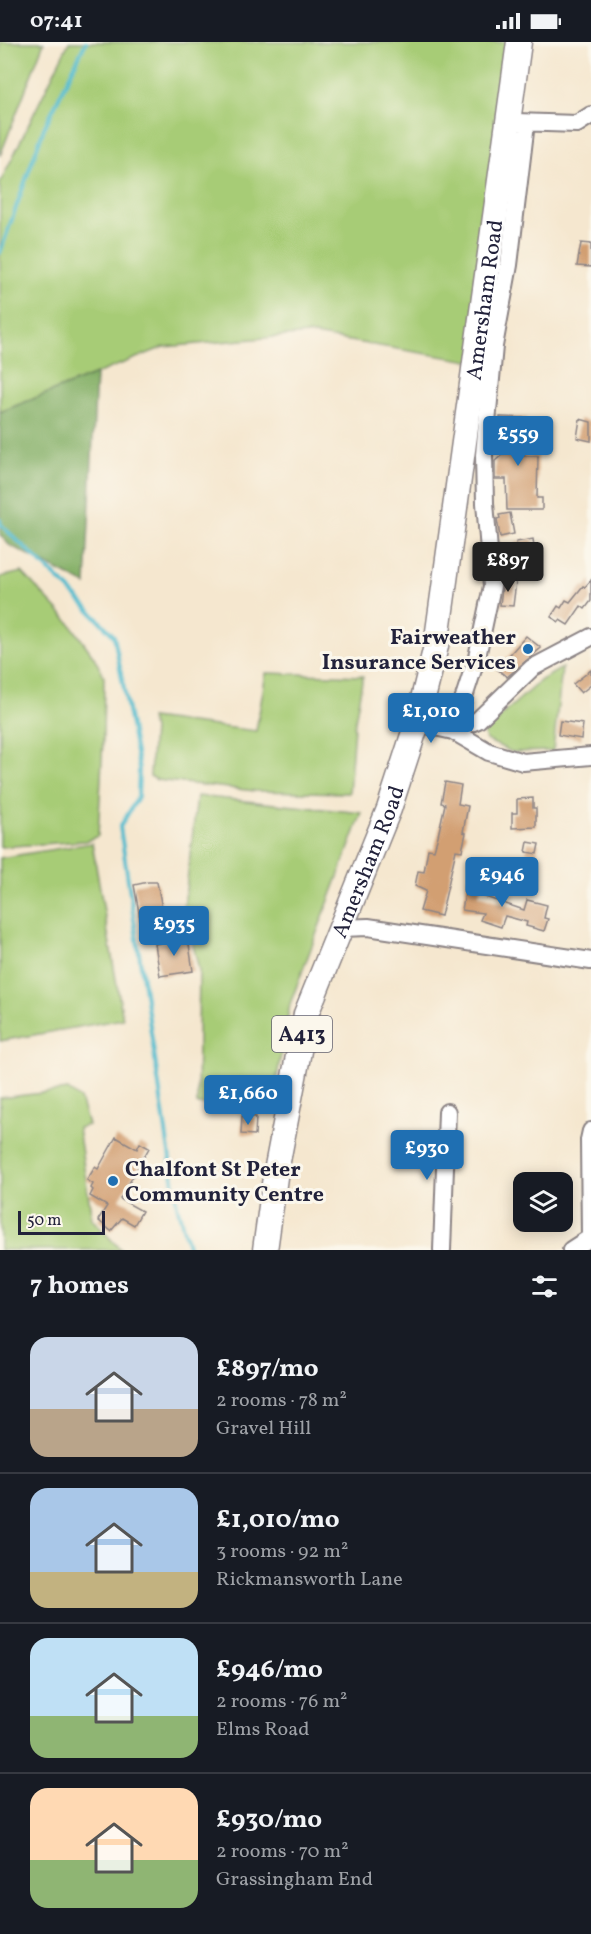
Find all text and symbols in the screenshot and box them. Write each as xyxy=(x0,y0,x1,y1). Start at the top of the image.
text: 07:41 xyxy=(30,6,83,37)
street label: Amersham Road xyxy=(460,218,512,382)
pin: £559 xyxy=(482,416,554,467)
text: £559 xyxy=(497,421,539,449)
pin: £897 xyxy=(472,542,544,593)
text: £897 xyxy=(486,547,530,575)
place label: Fairweather Insurance Services xyxy=(322,623,517,679)
marker: Fairweather Insurance Services xyxy=(521,642,535,656)
pin: £1,010 xyxy=(382,693,480,744)
text: £1,010 xyxy=(402,698,460,726)
street label: Amersham Road xyxy=(325,782,414,943)
pin: £946 xyxy=(466,857,538,908)
text: £946 xyxy=(479,862,525,890)
pin: £935 xyxy=(138,906,210,957)
text: £935 xyxy=(153,911,195,939)
road number: A413 xyxy=(272,1016,332,1052)
pin: £1,660 xyxy=(199,1075,297,1126)
text: £1,660 xyxy=(218,1080,278,1108)
pin: £930 xyxy=(391,1130,463,1181)
text: £930 xyxy=(405,1135,449,1163)
place label: Chalfont St Peter Community Centre xyxy=(125,1155,324,1211)
map controls xyxy=(513,1172,573,1232)
button: layers xyxy=(513,1172,573,1232)
marker: Chalfont St Peter Community Centre xyxy=(106,1174,120,1188)
scale bar xyxy=(18,1208,105,1236)
text: 50 m xyxy=(27,1210,61,1232)
text: 7 homes xyxy=(30,1268,129,1304)
icon: filters xyxy=(528,1270,561,1303)
text: £897/mo xyxy=(216,1351,319,1387)
icon: home xyxy=(78,1361,150,1433)
text: 2 rooms · 78 m² xyxy=(216,1387,347,1415)
text: Gravel Hill xyxy=(216,1415,311,1443)
text: £1,010/mo xyxy=(216,1502,340,1538)
icon: home xyxy=(78,1512,150,1584)
text: 3 rooms · 92 m² xyxy=(216,1538,348,1566)
text: Rickmansworth Lane xyxy=(216,1566,403,1594)
text: £946/mo xyxy=(216,1652,323,1688)
icon: home xyxy=(78,1662,150,1734)
text: 2 rooms · 76 m² xyxy=(216,1688,348,1716)
text: Elms Road xyxy=(216,1716,309,1744)
text: £930/mo xyxy=(216,1802,322,1838)
icon: home xyxy=(78,1812,150,1884)
text: 2 rooms · 70 m² xyxy=(216,1838,349,1866)
text: Grassingham End xyxy=(216,1866,373,1894)

